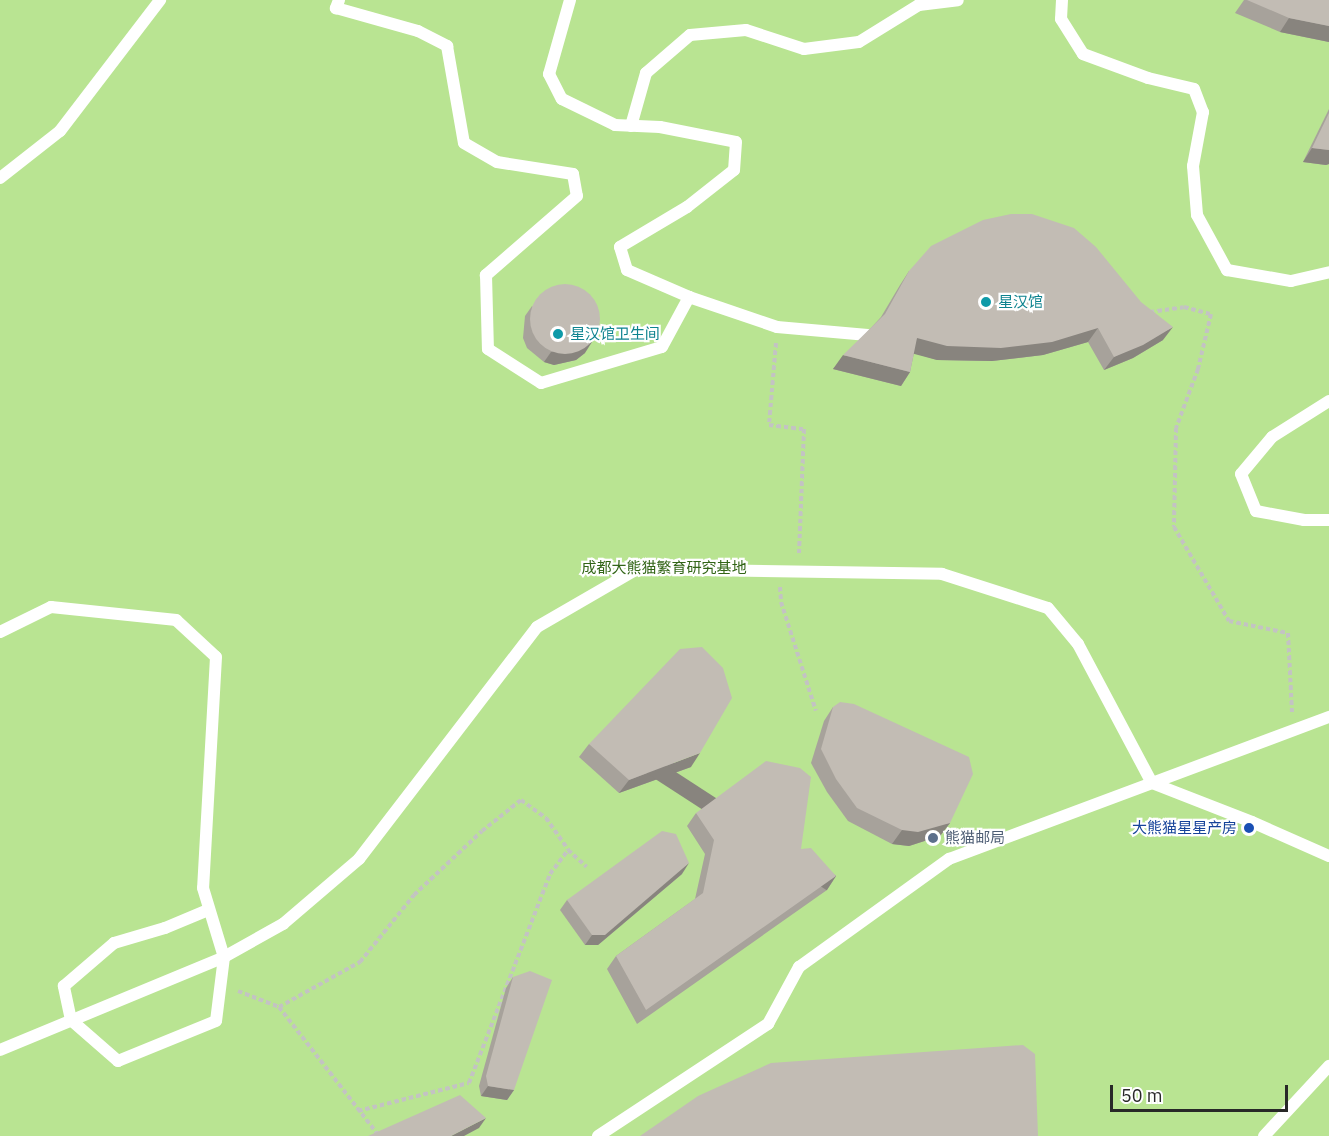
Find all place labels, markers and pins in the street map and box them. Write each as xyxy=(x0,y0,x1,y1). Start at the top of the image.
place label: 星汉馆 xyxy=(998,293,1043,311)
marker: 星汉馆 xyxy=(979,295,993,309)
place label: 星汉馆卫生间 xyxy=(570,325,660,343)
marker: 星汉馆卫生间 xyxy=(551,327,565,341)
place label: 大熊猫星星产房 xyxy=(1132,819,1237,837)
marker: 大熊猫星星产房 xyxy=(1242,821,1256,835)
place label: 熊猫邮局 xyxy=(945,829,1005,847)
marker: 熊猫邮局 xyxy=(926,831,940,845)

